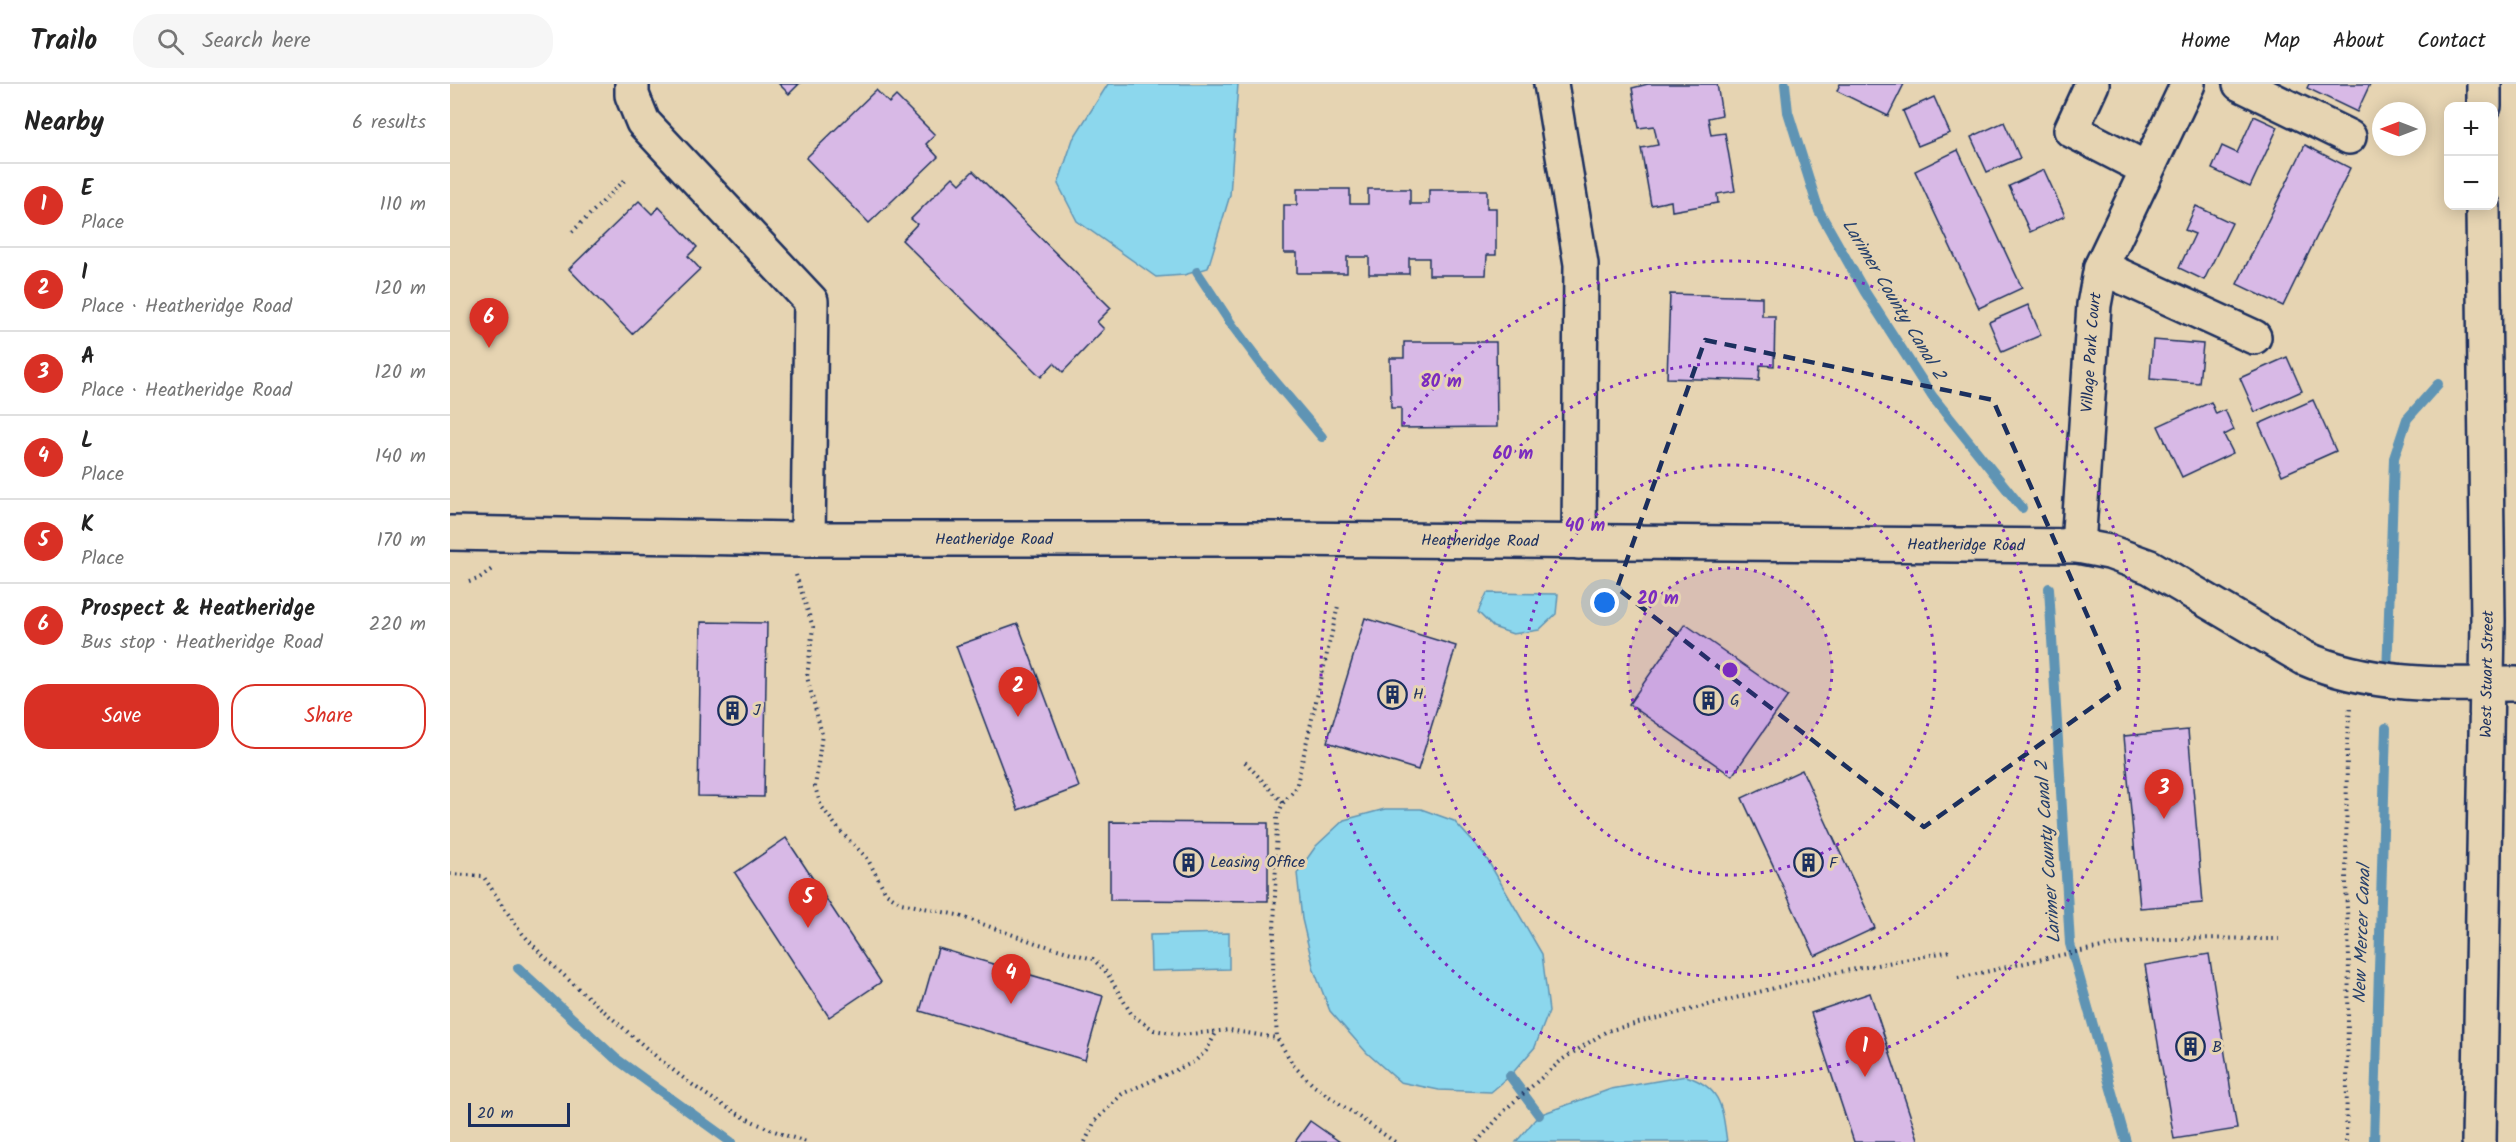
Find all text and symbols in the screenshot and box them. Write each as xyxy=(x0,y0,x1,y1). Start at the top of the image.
search box xyxy=(133,14,553,68)
text: Trailo xyxy=(30,19,97,64)
text: Search here xyxy=(202,24,311,59)
icon: search xyxy=(154,25,187,58)
text: Home xyxy=(2181,25,2230,58)
text: Map xyxy=(2263,25,2300,58)
text: About xyxy=(2333,25,2384,58)
text: Contact xyxy=(2417,25,2486,58)
text: Nearby xyxy=(24,102,104,144)
north arrow xyxy=(2372,102,2426,156)
map controls xyxy=(2444,102,2498,210)
button: + xyxy=(2444,102,2498,156)
text: 6 results xyxy=(352,107,426,139)
button: − xyxy=(2444,156,2498,210)
text: E xyxy=(81,172,93,207)
text: 1 xyxy=(40,189,47,221)
text: 110 m xyxy=(380,189,426,221)
text: Place xyxy=(81,207,124,239)
water label: Larimer County Canal 2 xyxy=(1833,214,1953,387)
text: I xyxy=(81,256,88,291)
text: 2 xyxy=(38,273,49,305)
text: 120 m xyxy=(374,273,426,305)
street label: Village Park Court xyxy=(2074,289,2109,413)
text: Place · Heatheridge Road xyxy=(81,291,292,323)
pin: 6 xyxy=(470,298,508,348)
text: A xyxy=(81,340,95,375)
text: 3 xyxy=(38,357,49,389)
text: 120 m xyxy=(374,357,426,389)
text: 80 m xyxy=(1420,368,1462,397)
text: Place · Heatheridge Road xyxy=(81,375,292,407)
text: L xyxy=(81,424,93,459)
text: 60 m xyxy=(1493,440,1534,469)
text: 4 xyxy=(38,441,49,473)
text: 140 m xyxy=(375,441,426,473)
text: Place xyxy=(81,459,124,491)
text: K xyxy=(81,508,94,543)
text: 40 m xyxy=(1565,512,1606,541)
text: 5 xyxy=(38,525,49,557)
text: 170 m xyxy=(377,525,426,557)
street label: Heatheridge Road xyxy=(935,527,1054,552)
street label: Heatheridge Road xyxy=(1421,528,1540,554)
street label: Heatheridge Road xyxy=(1907,532,2026,558)
text: Place xyxy=(81,543,124,575)
text: 20 m xyxy=(1637,585,1679,614)
your location xyxy=(1590,588,1619,617)
text: Prospect & Heatheridge xyxy=(81,592,315,627)
text: 6 xyxy=(38,609,49,641)
text: 220 m xyxy=(369,609,426,641)
street label: West Stuart Street xyxy=(2473,609,2501,738)
text: Bus stop · Heatheridge Road xyxy=(81,627,323,659)
centre of rings xyxy=(1720,660,1740,680)
pin: 2 xyxy=(998,668,1038,717)
building icon: H xyxy=(1376,678,1408,710)
place label: H xyxy=(1413,682,1424,707)
button: Save xyxy=(24,684,219,749)
button: Share xyxy=(231,684,426,749)
building icon: G xyxy=(1693,684,1725,716)
place label: G xyxy=(1730,688,1740,713)
building icon: J xyxy=(716,694,748,726)
place label: J xyxy=(753,698,761,723)
water label: Larimer County Canal 2 xyxy=(2028,758,2070,944)
pin: 3 xyxy=(2144,770,2184,819)
building icon: Leasing Office xyxy=(1173,846,1205,878)
building icon: F xyxy=(1792,847,1824,879)
place label: Leasing Office xyxy=(1210,850,1305,875)
place label: F xyxy=(1829,851,1839,876)
water label: New Mercer Canal xyxy=(2346,861,2380,1004)
pin: 5 xyxy=(788,878,828,928)
pin: 4 xyxy=(992,954,1030,1004)
pin: 1 xyxy=(1846,1028,1884,1077)
building icon: B xyxy=(2175,1031,2207,1063)
place label: B xyxy=(2212,1035,2222,1060)
scale bar xyxy=(468,1100,570,1128)
text: 20 m xyxy=(477,1101,513,1126)

